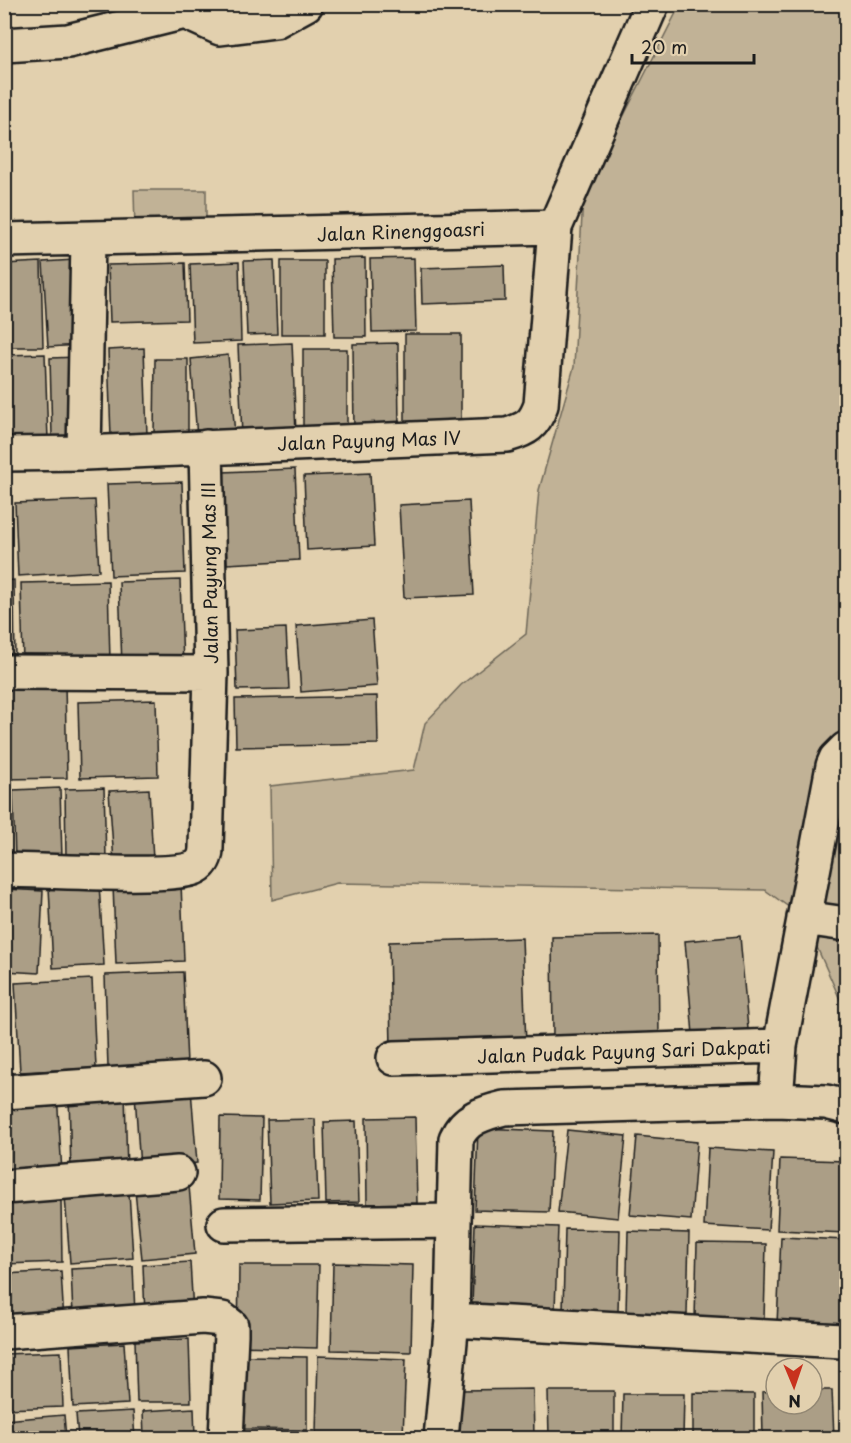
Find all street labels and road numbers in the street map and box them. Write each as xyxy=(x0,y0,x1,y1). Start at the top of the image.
street label: Jalan Rinenggoasri xyxy=(316,215,486,247)
street label: Jalan Payung Mas IV xyxy=(277,423,461,457)
street label: Jalan Payung Mas III xyxy=(194,482,224,664)
street label: Jalan Pudak Payung Sari Dakpati xyxy=(477,1032,771,1070)

